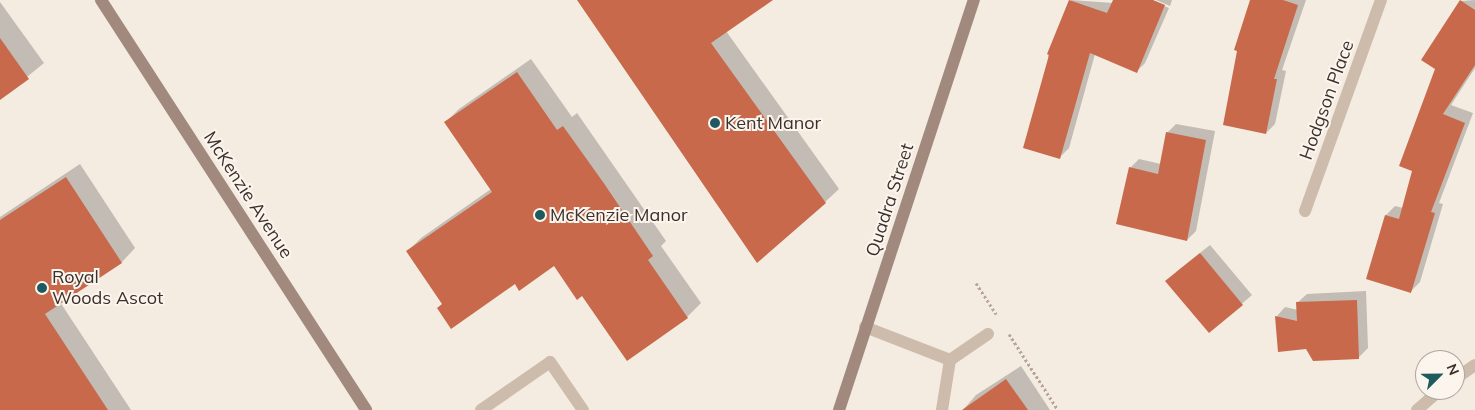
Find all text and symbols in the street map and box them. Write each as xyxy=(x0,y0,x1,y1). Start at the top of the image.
street label: Hodgson Place xyxy=(1295,37,1359,163)
place label: Kent Manor xyxy=(725,112,821,134)
marker: Kent Manor xyxy=(709,117,721,129)
street label: McKenzie Avenue xyxy=(199,128,297,262)
street label: Quadra Street xyxy=(862,141,918,259)
place label: McKenzie Manor xyxy=(550,204,688,226)
marker: McKenzie Manor xyxy=(534,209,546,221)
place label: Royal Woods Ascot xyxy=(52,267,163,310)
marker: Royal Woods Ascot xyxy=(36,282,48,294)
north arrow xyxy=(1415,350,1465,400)
text: N xyxy=(1443,361,1463,378)

